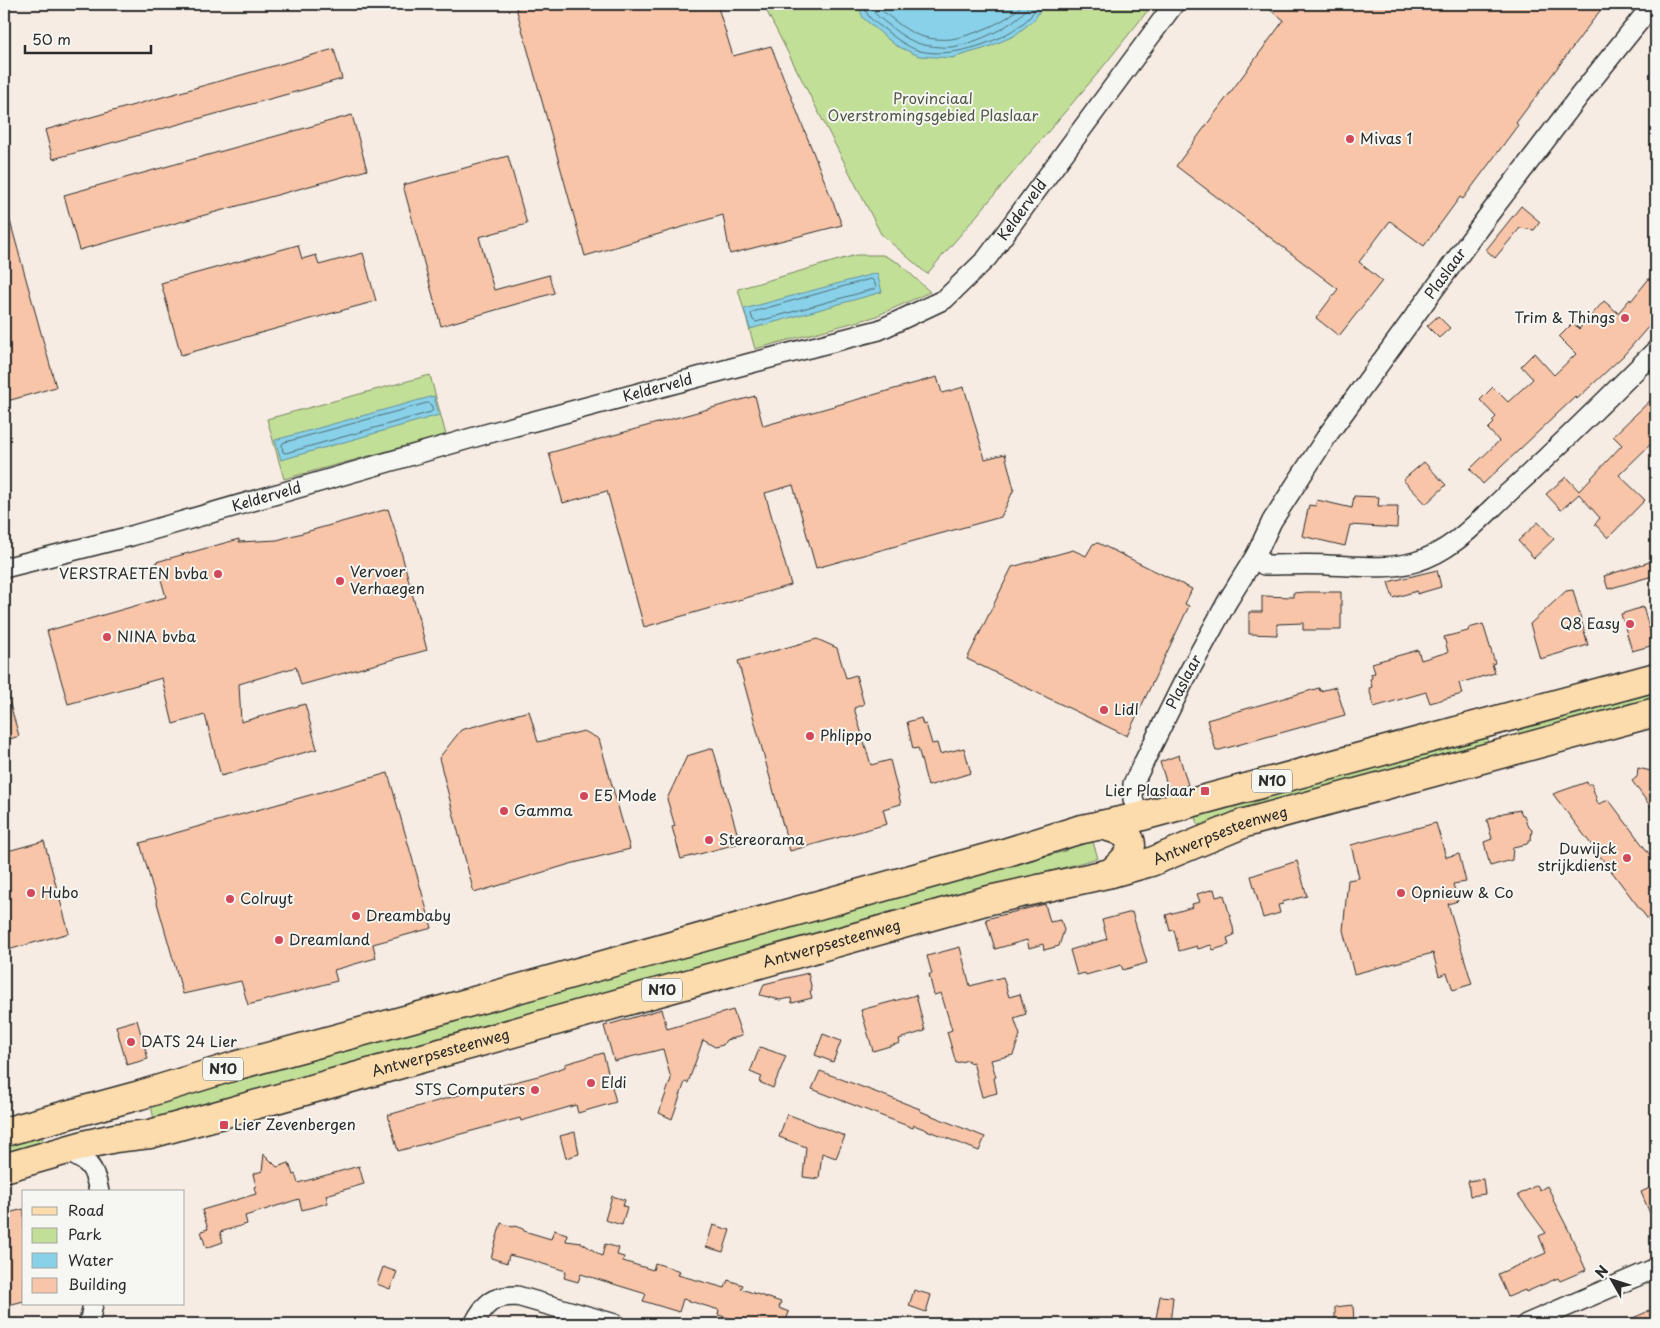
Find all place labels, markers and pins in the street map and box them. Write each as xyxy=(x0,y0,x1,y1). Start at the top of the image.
place label: Mivas 1 xyxy=(1360,126,1412,149)
marker: Mivas 1 xyxy=(1344,133,1356,145)
place label: Trim & Things xyxy=(1514,305,1615,328)
marker: Trim & Things xyxy=(1619,312,1631,324)
place label: Vervoer Verhaegen xyxy=(350,559,425,599)
place label: VERSTRAETEN bvba xyxy=(59,561,208,584)
marker: VERSTRAETEN bvba xyxy=(212,568,224,580)
marker: Vervoer Verhaegen xyxy=(334,575,346,587)
place label: Q8 Easy xyxy=(1560,611,1620,634)
marker: Q8 Easy xyxy=(1624,618,1636,630)
place label: NINA bvba xyxy=(117,624,196,647)
marker: NINA bvba xyxy=(101,631,113,643)
place label: Lidl xyxy=(1114,697,1139,720)
marker: Lidl xyxy=(1098,704,1110,716)
place label: Phlippo xyxy=(820,723,872,746)
marker: Phlippo xyxy=(804,730,816,742)
place label: Lier Plaslaar xyxy=(1105,778,1195,801)
place label: E5 Mode xyxy=(594,783,657,806)
marker: Lier Plaslaar xyxy=(1199,785,1211,797)
marker: E5 Mode xyxy=(578,790,590,802)
place label: Gamma xyxy=(514,798,573,821)
marker: Gamma xyxy=(498,805,510,817)
place label: Stereorama xyxy=(719,827,805,850)
marker: Stereorama xyxy=(703,834,715,846)
place label: Duwijck strijkdienst xyxy=(1538,836,1617,876)
marker: Duwijck strijkdienst xyxy=(1621,852,1633,864)
place label: Hubo xyxy=(41,880,78,903)
place label: Opnieuw & Co xyxy=(1411,880,1514,903)
place label: Colruyt xyxy=(240,886,293,909)
marker: Hubo xyxy=(25,887,37,899)
marker: Opnieuw & Co xyxy=(1395,887,1407,899)
marker: Colruyt xyxy=(224,893,236,905)
place label: Dreambaby xyxy=(366,903,451,926)
marker: Dreambaby xyxy=(350,910,362,922)
place label: Dreamland xyxy=(289,927,370,950)
marker: Dreamland xyxy=(273,934,285,946)
place label: DATS 24 Lier xyxy=(141,1029,237,1052)
marker: DATS 24 Lier xyxy=(125,1036,137,1048)
place label: Eldi xyxy=(601,1070,627,1093)
place label: STS Computers xyxy=(414,1077,525,1100)
marker: Eldi xyxy=(585,1077,597,1089)
marker: STS Computers xyxy=(529,1084,541,1096)
place label: Lier Zevenbergen xyxy=(234,1112,356,1135)
marker: Lier Zevenbergen xyxy=(218,1119,230,1131)

